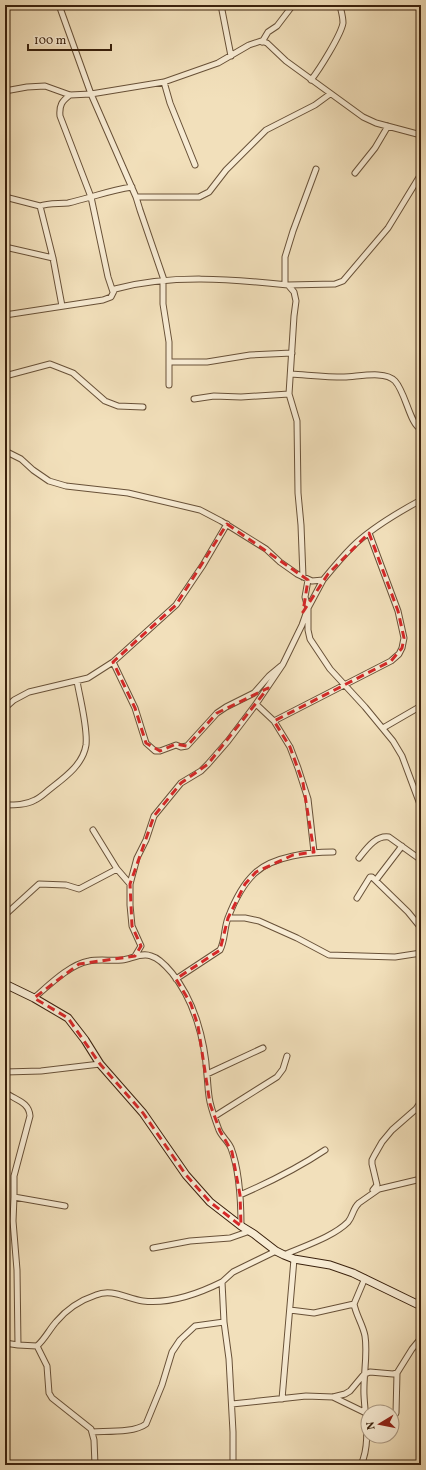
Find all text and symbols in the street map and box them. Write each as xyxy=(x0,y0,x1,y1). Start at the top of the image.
scale bar xyxy=(28,26,111,52)
text: 100 m xyxy=(34,33,67,49)
north arrow xyxy=(360,1404,400,1444)
text: N xyxy=(364,1420,380,1431)

